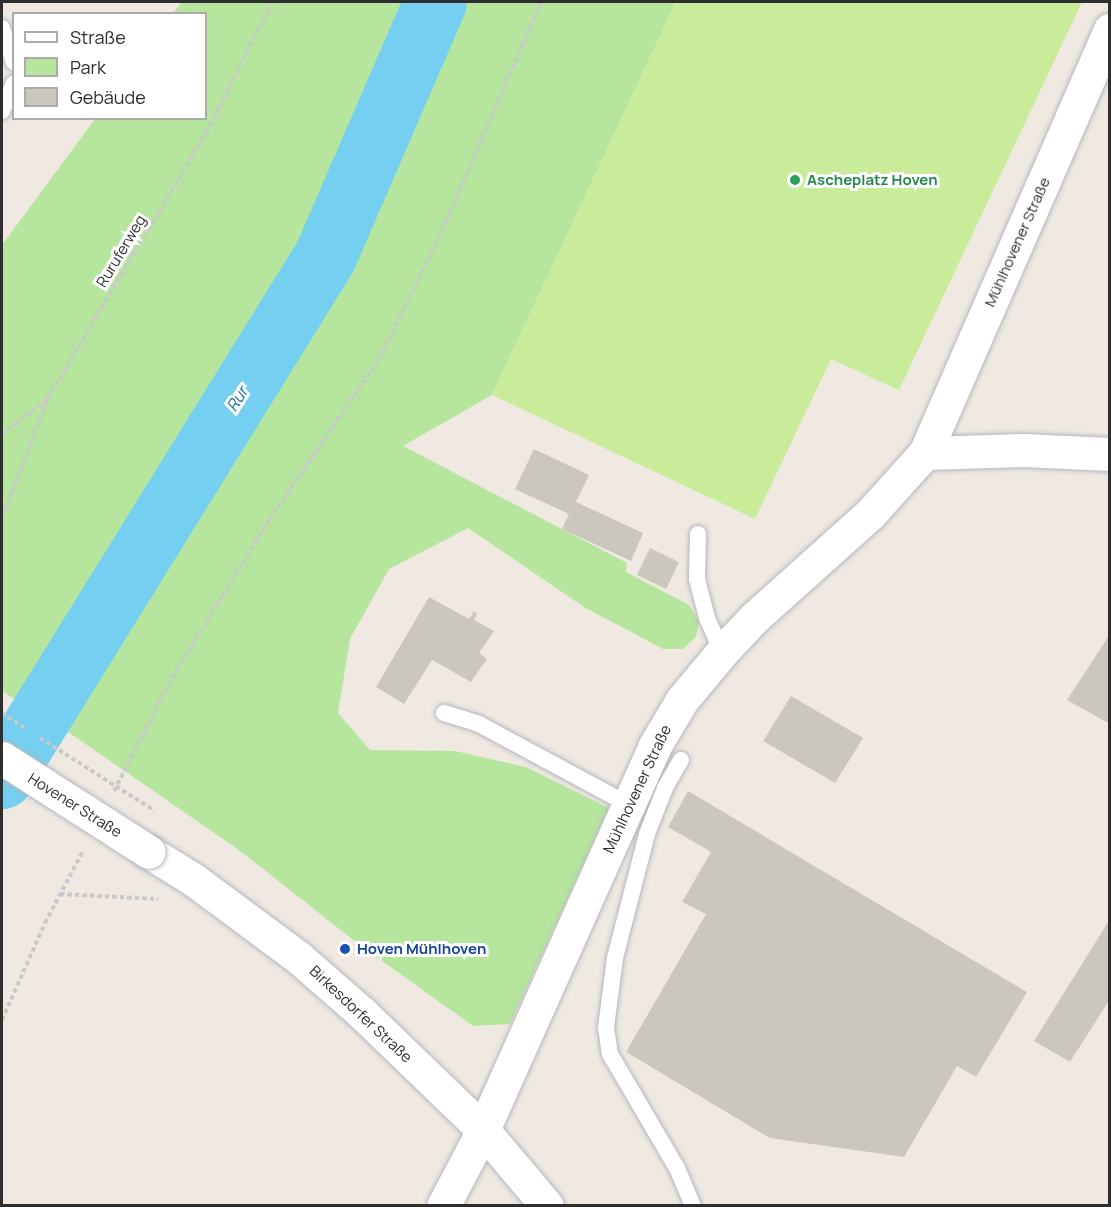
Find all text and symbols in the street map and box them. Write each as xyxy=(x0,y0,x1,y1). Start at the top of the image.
legend xyxy=(12,12,207,120)
text: Straße xyxy=(70,25,126,49)
text: Park xyxy=(70,55,106,79)
text: Gebäude xyxy=(70,85,146,109)
place label: Ascheplatz Hoven xyxy=(807,171,938,189)
marker: Ascheplatz Hoven xyxy=(788,173,802,187)
street label: Mühlhovener Straße xyxy=(980,175,1054,309)
street label: Ruruferweg xyxy=(92,212,150,290)
water label: Rur xyxy=(222,383,252,415)
street label: Mühlhovener Straße xyxy=(599,722,675,856)
street label: Hovener Straße xyxy=(25,769,125,841)
place label: Hoven Mühlhoven xyxy=(357,940,486,958)
marker: Hoven Mühlhoven xyxy=(338,942,352,956)
street label: Birkesdorfer Straße xyxy=(306,962,416,1066)

